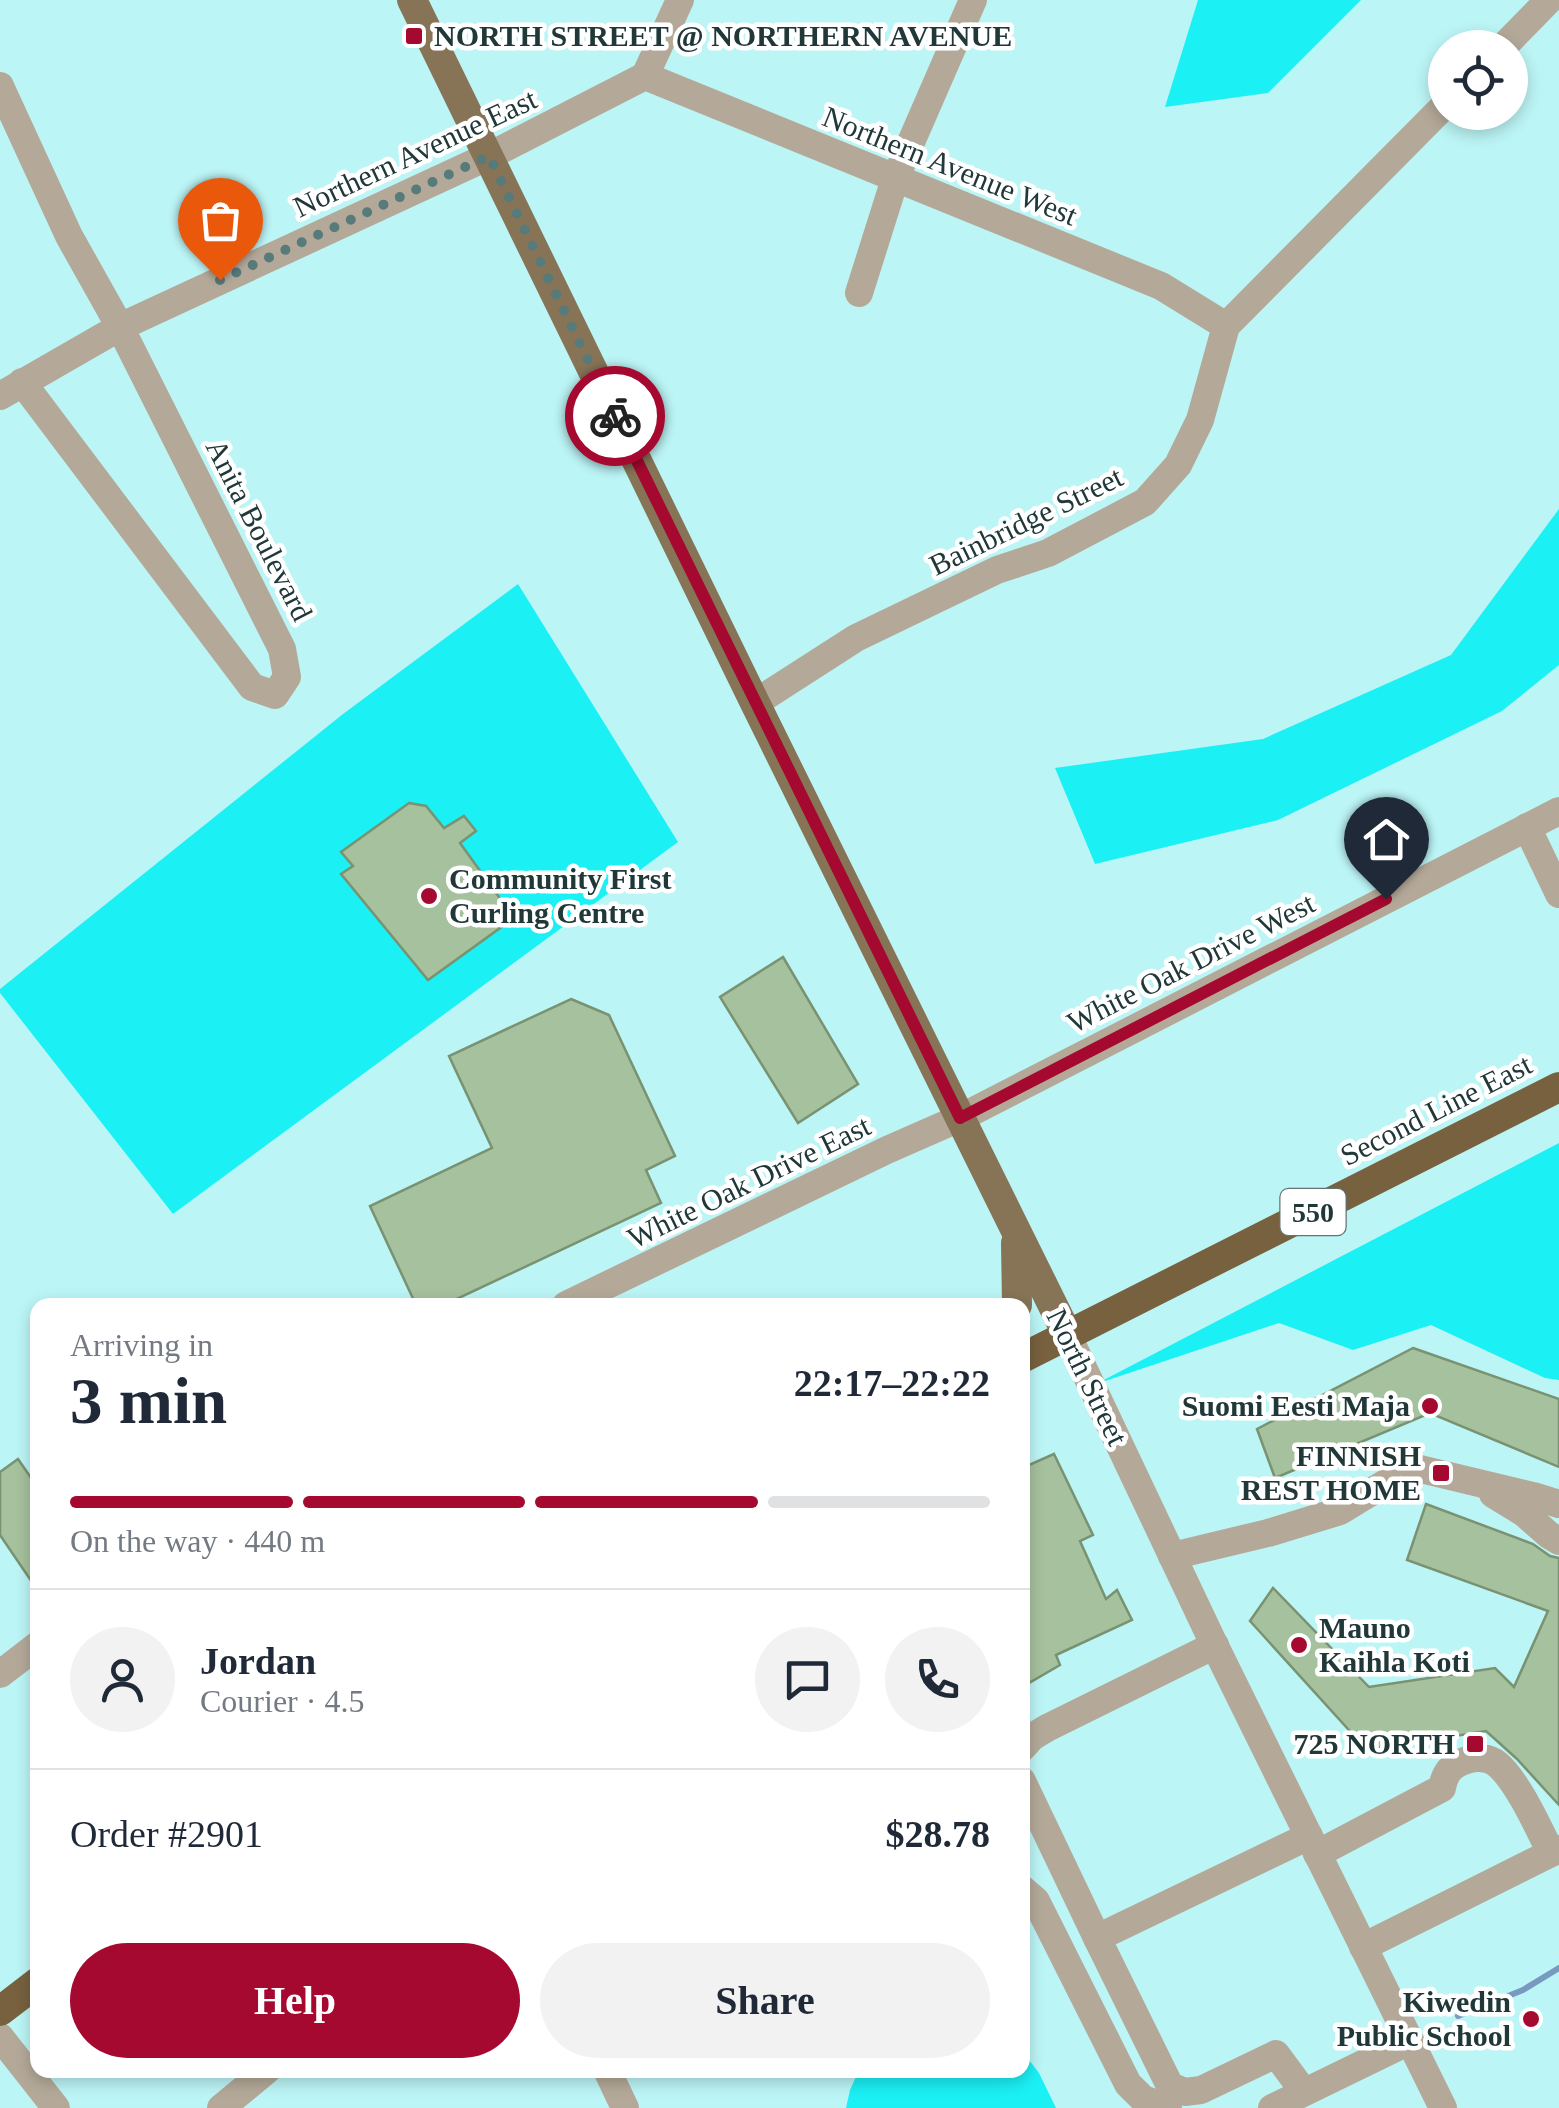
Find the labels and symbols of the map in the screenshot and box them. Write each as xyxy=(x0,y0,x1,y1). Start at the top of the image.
place label: NORTH STREET @ NORTHERN AVENUE xyxy=(434,19,1012,52)
marker: NORTH STREET @ NORTHERN AVENUE xyxy=(403,25,425,47)
street label: Northern Avenue East xyxy=(288,81,542,223)
street label: Northern Avenue West xyxy=(818,99,1083,232)
pin xyxy=(178,178,263,281)
courier xyxy=(565,366,665,466)
street label: Anita Boulevard xyxy=(200,434,319,626)
street label: Bainbridge Street xyxy=(924,459,1128,582)
pin xyxy=(1344,797,1429,900)
place label: Community First Curling Centre xyxy=(449,862,671,929)
marker: Community First Curling Centre xyxy=(418,885,440,907)
street label: White Oak Drive West xyxy=(1062,886,1320,1039)
street label: Second Line East xyxy=(1335,1047,1537,1172)
street label: White Oak Drive East xyxy=(622,1108,876,1255)
road number: 550 xyxy=(1280,1189,1346,1235)
street label: North Street xyxy=(1040,1303,1135,1451)
place label: Suomi Eesti Maja xyxy=(1182,1389,1410,1422)
marker: Suomi Eesti Maja xyxy=(1419,1395,1441,1417)
place label: FINNISH REST HOME xyxy=(1241,1439,1421,1506)
marker: FINNISH REST HOME xyxy=(1430,1462,1452,1484)
place label: Mauno Kaihla Koti xyxy=(1319,1611,1470,1678)
marker: Mauno Kaihla Koti xyxy=(1288,1634,1310,1656)
place label: 725 NORTH xyxy=(1294,1727,1455,1760)
marker: 725 NORTH xyxy=(1464,1733,1486,1755)
place label: Kiwedin Public School xyxy=(1337,1985,1511,2052)
marker: Kiwedin Public School xyxy=(1520,2008,1542,2030)

